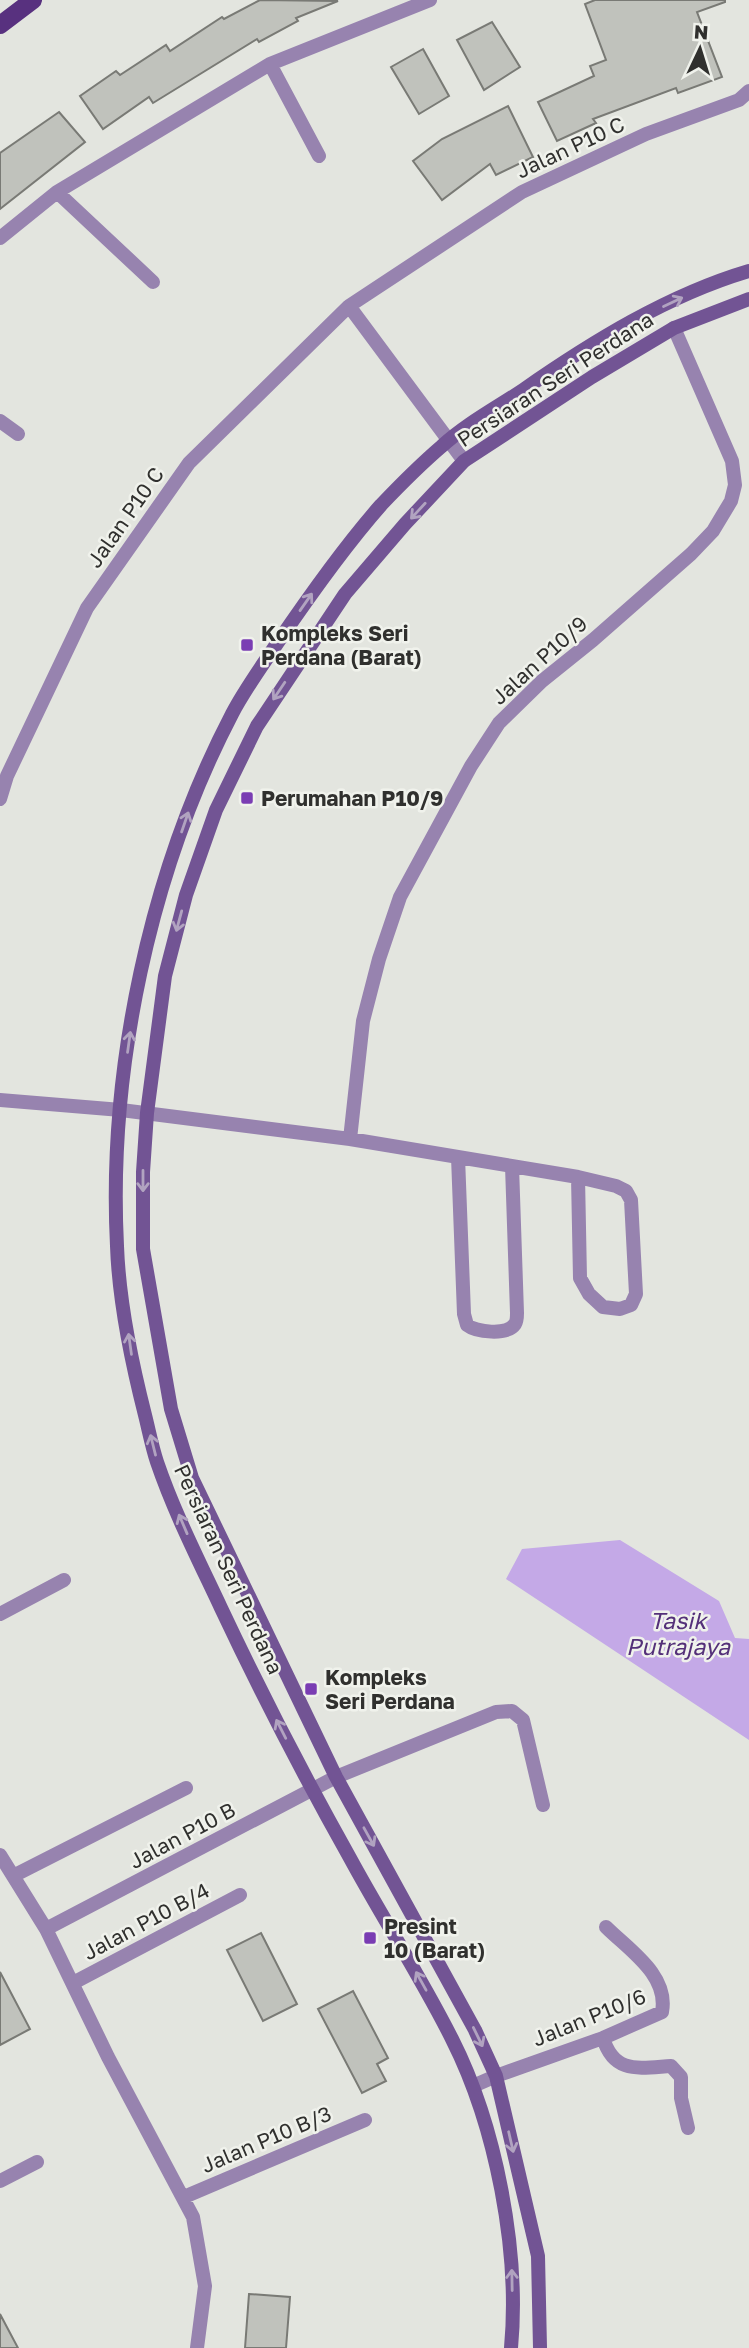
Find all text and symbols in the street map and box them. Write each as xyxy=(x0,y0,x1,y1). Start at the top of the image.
north arrow xyxy=(665,14,735,84)
text: N xyxy=(693,20,709,44)
street label: Jalan P10 C xyxy=(512,111,628,183)
one-way arrow xyxy=(662,295,683,308)
street label: Persiaran Seri Perdana xyxy=(452,306,658,452)
street label: Jalan P10 C xyxy=(81,462,169,572)
one-way arrow xyxy=(409,502,426,519)
one-way arrow xyxy=(299,593,313,612)
street label: Jalan P10/9 xyxy=(486,610,592,710)
place label: Kompleks Seri Perdana (Barat) xyxy=(261,620,422,670)
marker: Kompleks Seri Perdana (Barat) xyxy=(239,637,255,653)
one-way arrow xyxy=(272,681,287,700)
place label: Perumahan P10/9 xyxy=(261,785,443,811)
marker: Perumahan P10/9 xyxy=(239,790,255,806)
one-way arrow xyxy=(179,811,192,833)
one-way arrow xyxy=(172,910,185,932)
one-way arrow xyxy=(122,1031,135,1054)
one-way arrow xyxy=(136,1170,150,1193)
one-way arrow xyxy=(123,1333,136,1356)
one-way arrow xyxy=(146,1434,159,1457)
street label: Persiaran Seri Perdana xyxy=(169,1460,289,1678)
one-way arrow xyxy=(176,1513,189,1535)
water label: Tasik Putrajaya xyxy=(626,1606,731,1660)
place label: Kompleks Seri Perdana xyxy=(325,1664,455,1714)
marker: Kompleks Seri Perdana xyxy=(303,1681,319,1697)
one-way arrow xyxy=(274,1719,288,1740)
street label: Jalan P10 B xyxy=(124,1796,240,1874)
one-way arrow xyxy=(363,1826,376,1847)
street label: Jalan P10 B/4 xyxy=(78,1877,214,1965)
place label: Presint 10 (Barat) xyxy=(384,1913,485,1963)
marker: Presint 10 (Barat) xyxy=(362,1930,378,1946)
one-way arrow xyxy=(414,1972,428,1992)
street label: Jalan P10/6 xyxy=(528,1982,650,2052)
one-way arrow xyxy=(471,2026,485,2047)
street label: Jalan P10 B/3 xyxy=(197,2100,335,2178)
one-way arrow xyxy=(505,2130,519,2153)
one-way arrow xyxy=(505,2269,518,2292)

